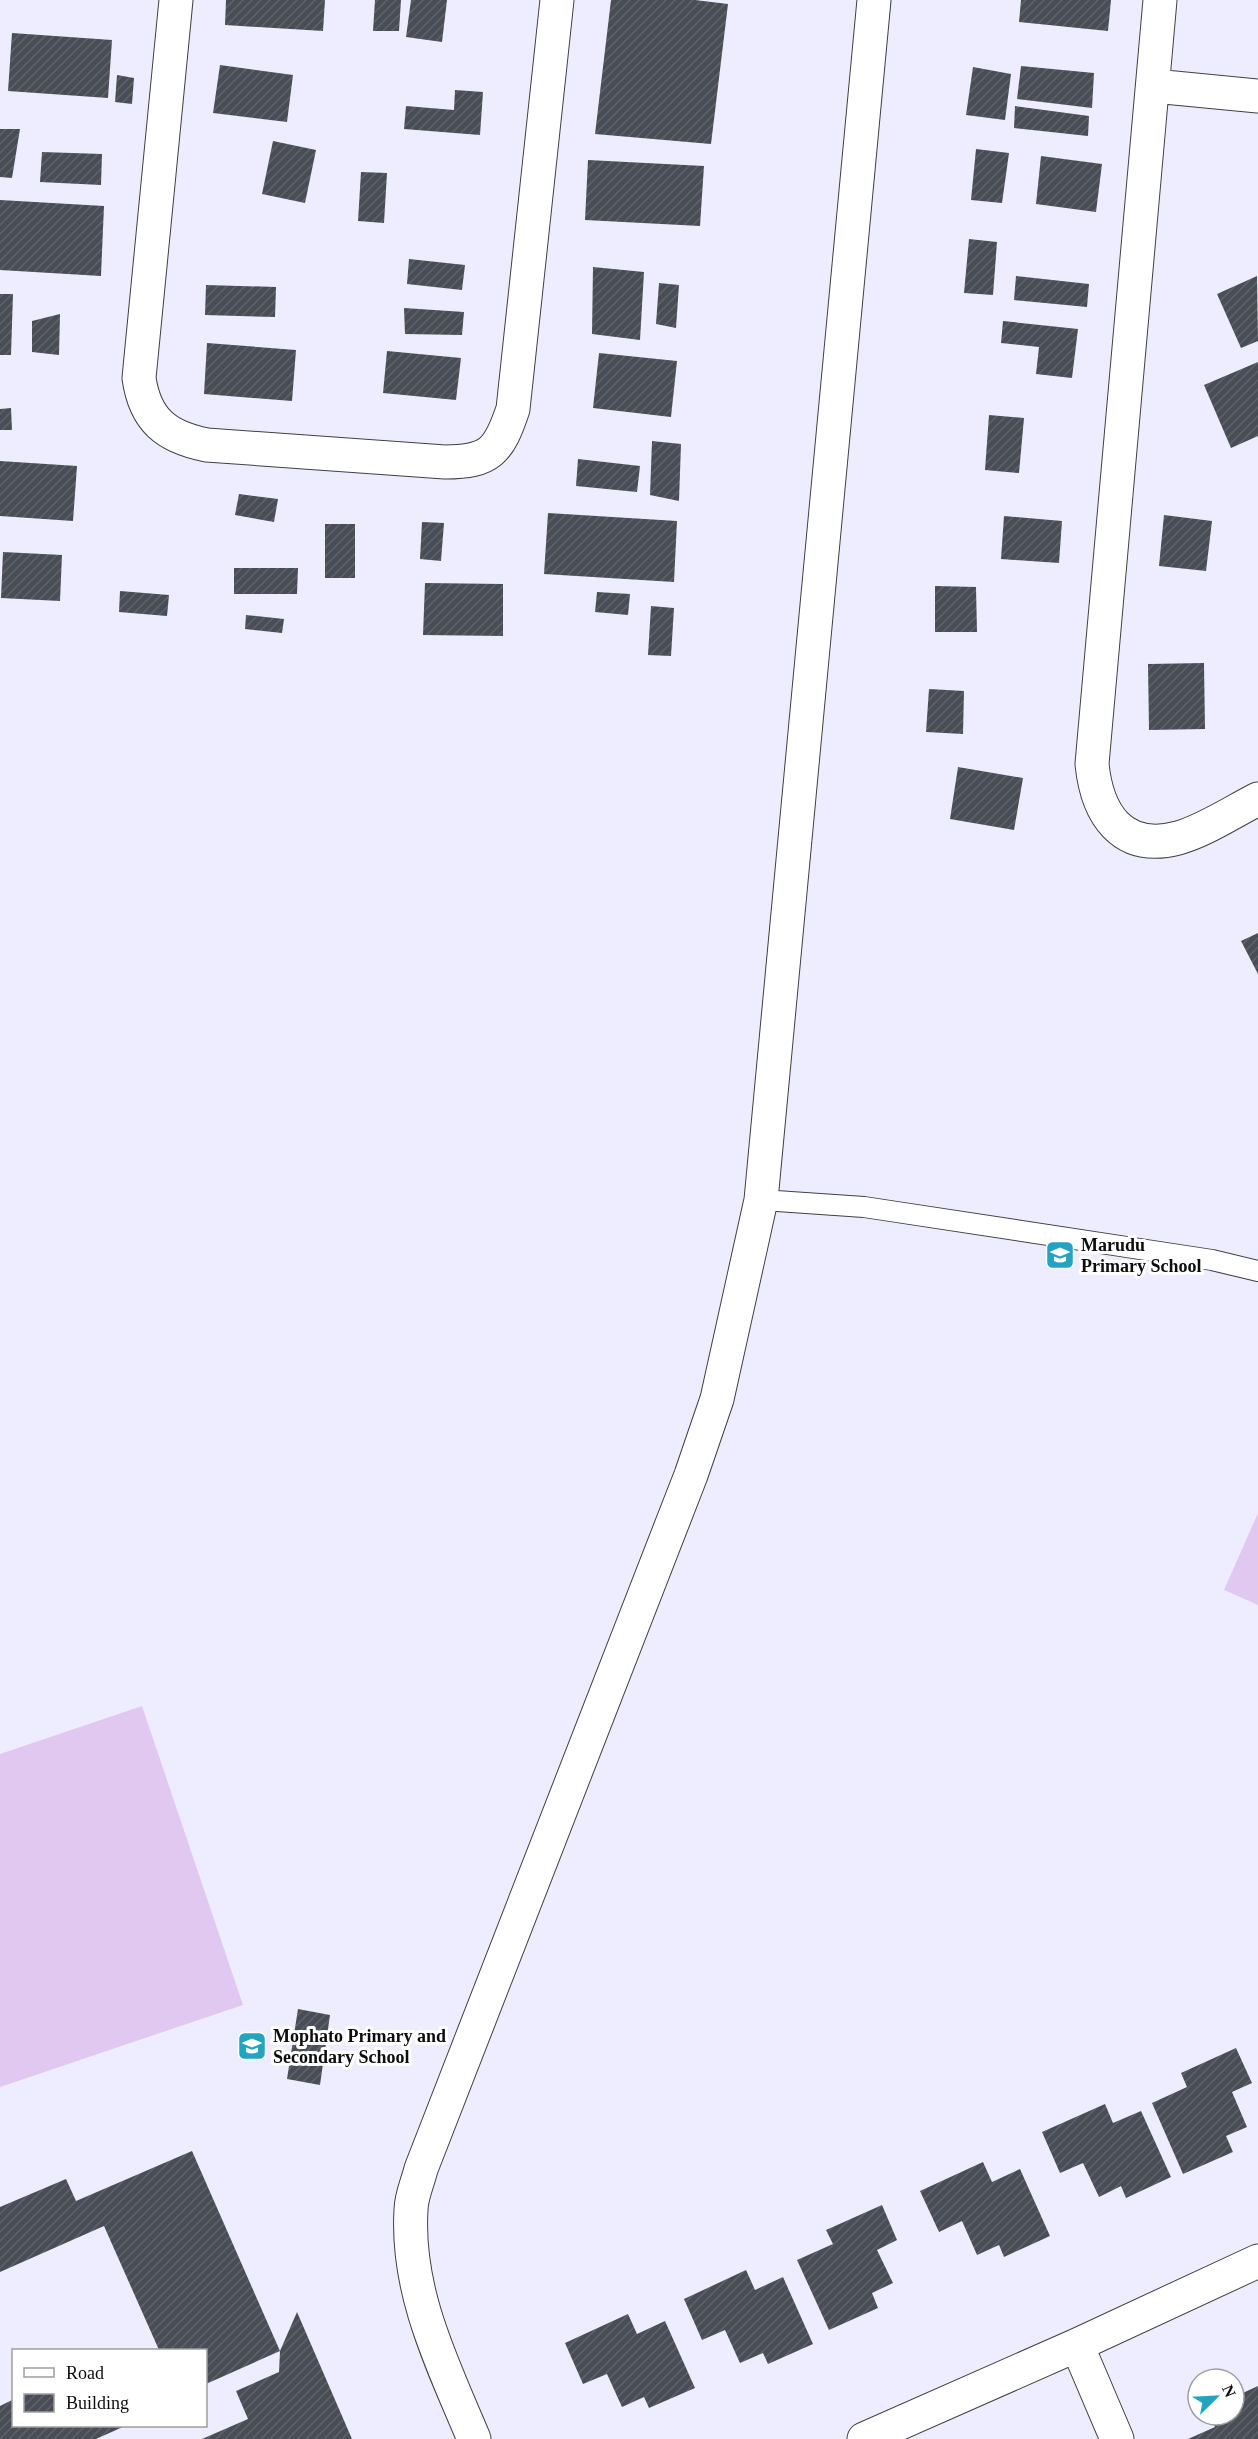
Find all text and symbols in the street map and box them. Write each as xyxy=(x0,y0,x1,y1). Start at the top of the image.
place label: Marudu Primary School xyxy=(1081,1235,1201,1276)
school or university icon: Marudu Primary School xyxy=(1044,1239,1076,1271)
place label: Mophato Primary and Secondary School xyxy=(273,2026,446,2067)
school or university icon: Mophato Primary and Secondary School xyxy=(236,2030,268,2062)
legend xyxy=(12,2349,207,2427)
text: Road xyxy=(66,2363,104,2383)
north arrow xyxy=(1186,2367,1246,2427)
text: N xyxy=(1219,2382,1240,2400)
text: Building xyxy=(66,2393,129,2413)

